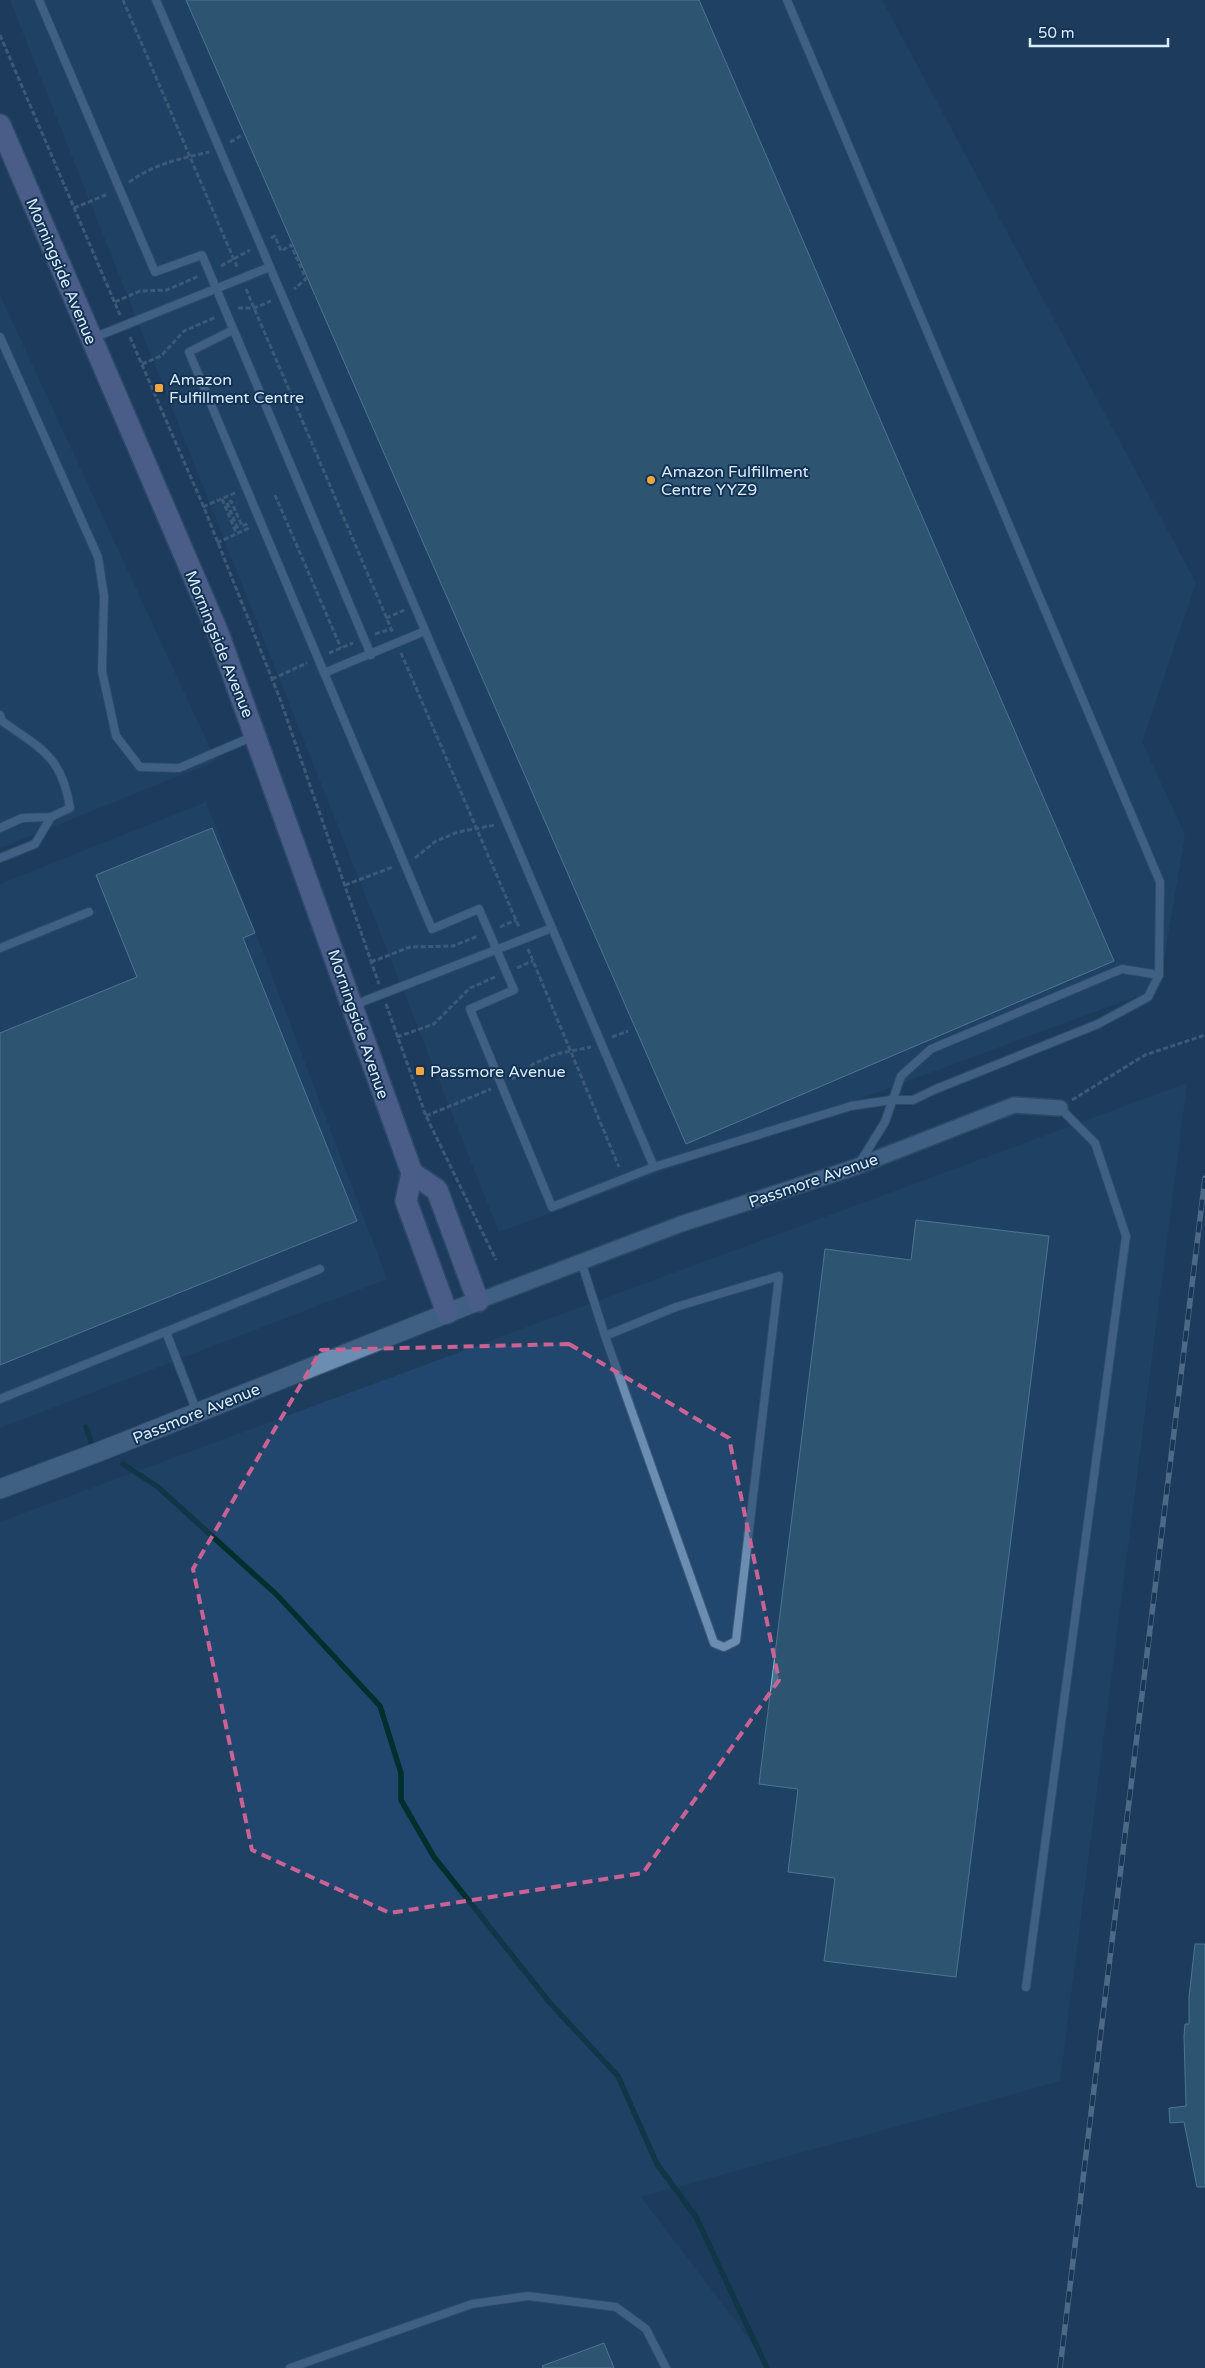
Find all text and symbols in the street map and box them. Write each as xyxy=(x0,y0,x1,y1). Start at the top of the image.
scale bar xyxy=(1030,15,1168,47)
text: 50 m xyxy=(1038,24,1075,42)
street label: Morningside Avenue xyxy=(21,195,101,348)
place label: Amazon Fulfillment Centre xyxy=(169,370,304,408)
marker: Amazon Fulfillment Centre xyxy=(153,382,165,394)
place label: Amazon Fulfillment Centre YYZ9 xyxy=(661,462,809,500)
marker: Amazon Fulfillment Centre YYZ9 xyxy=(645,474,657,486)
street label: Morningside Avenue xyxy=(180,568,258,721)
street label: Morningside Avenue xyxy=(323,947,393,1102)
place label: Passmore Avenue xyxy=(430,1062,565,1082)
marker: Passmore Avenue xyxy=(414,1065,426,1077)
street label: Passmore Avenue xyxy=(746,1149,881,1212)
street label: Passmore Avenue xyxy=(130,1379,263,1449)

